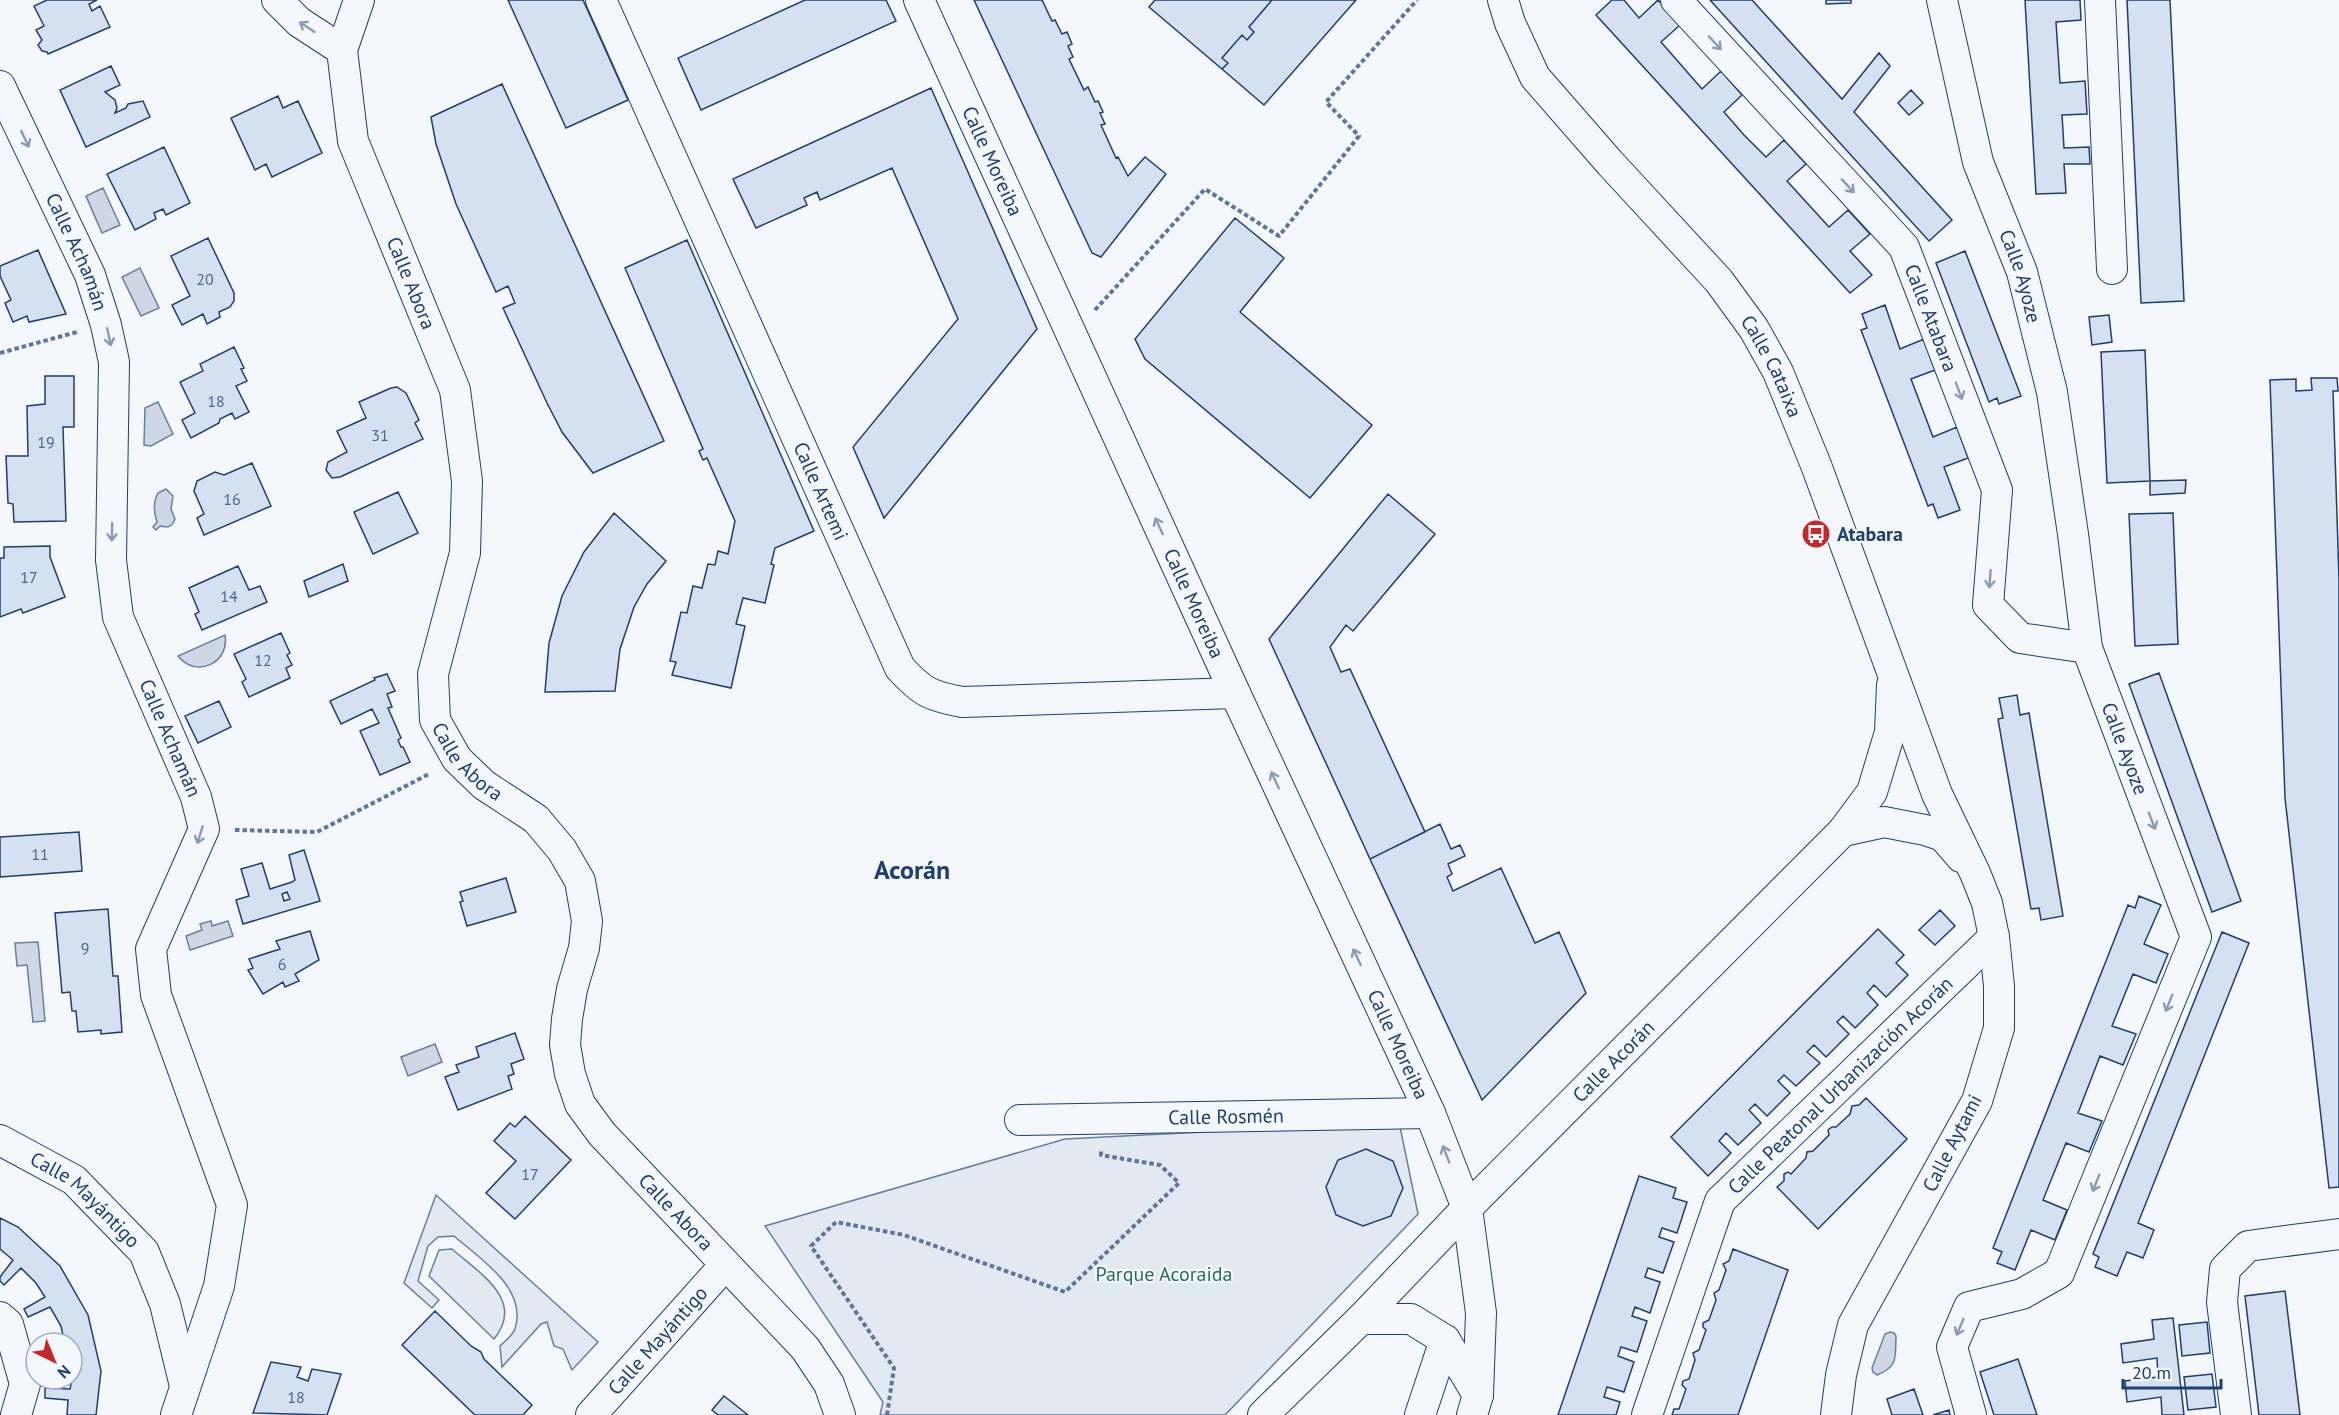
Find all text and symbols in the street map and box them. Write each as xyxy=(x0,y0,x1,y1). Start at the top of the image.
one-way arrow xyxy=(300,21,316,33)
one-way arrow xyxy=(1708,35,1722,50)
street label: Calle Moreiba xyxy=(956,102,1029,220)
one-way arrow xyxy=(20,129,32,147)
one-way arrow xyxy=(1841,178,1855,193)
street label: Calle Achamán xyxy=(40,189,114,314)
street label: Calle Ayoze xyxy=(1993,226,2047,326)
street label: Calle Abora xyxy=(381,233,442,333)
street label: Calle Atabara xyxy=(1899,260,1963,375)
house number: 20 xyxy=(196,269,214,289)
street label: Calle Cataixa xyxy=(1735,310,1808,421)
one-way arrow xyxy=(104,327,115,347)
one-way arrow xyxy=(1954,381,1965,400)
house number: 18 xyxy=(207,391,225,411)
house number: 31 xyxy=(371,425,389,445)
house number: 19 xyxy=(37,432,55,452)
street label: Calle Artemi xyxy=(787,438,854,544)
house number: 16 xyxy=(223,489,241,509)
one-way arrow xyxy=(1152,518,1164,536)
bus stop icon: Atabara xyxy=(1800,518,1832,550)
one-way arrow xyxy=(106,521,117,541)
place label: Atabara xyxy=(1837,521,1903,547)
street label: Calle Moreiba xyxy=(1158,544,1230,662)
house number: 17 xyxy=(20,567,38,587)
one-way arrow xyxy=(1985,568,1996,588)
house number: 14 xyxy=(220,586,238,606)
house number: 12 xyxy=(254,650,272,670)
street label: Calle Achamán xyxy=(133,675,207,801)
street label: Calle Ayoze xyxy=(2096,699,2154,798)
street label: Calle Abora xyxy=(426,718,508,807)
one-way arrow xyxy=(1269,771,1281,789)
one-way arrow xyxy=(2147,811,2158,830)
one-way arrow xyxy=(194,825,205,844)
house number: 11 xyxy=(31,844,49,864)
district label: Acorán xyxy=(874,853,950,886)
house number: 9 xyxy=(81,938,89,958)
one-way arrow xyxy=(1351,948,1363,966)
house number: 6 xyxy=(278,954,286,974)
street label: Calle Peatonal Urbanización Acorán xyxy=(1722,971,1958,1200)
street label: Calle Moreiba xyxy=(1362,985,1435,1103)
one-way arrow xyxy=(2163,993,2174,1011)
street label: Calle Acorán xyxy=(1567,1014,1660,1108)
street label: Calle Aytami xyxy=(1916,1090,1988,1196)
street label: Calle Rosmén xyxy=(1168,1102,1284,1130)
one-way arrow xyxy=(1440,1145,1451,1163)
street label: Calle Mayántigo xyxy=(26,1146,146,1253)
house number: 17 xyxy=(521,1164,539,1184)
street label: Calle Abora xyxy=(633,1168,719,1256)
one-way arrow xyxy=(2090,1174,2101,1192)
park label: Parque Acoraida xyxy=(1095,1261,1233,1287)
street label: Calle Mayántigo xyxy=(602,1280,713,1400)
one-way arrow xyxy=(1954,1318,1966,1336)
north arrow xyxy=(24,1331,84,1391)
scale bar xyxy=(2123,1352,2220,1390)
text: N xyxy=(54,1361,75,1383)
text: 20 m xyxy=(2132,1361,2171,1384)
house number: 18 xyxy=(287,1387,305,1407)

